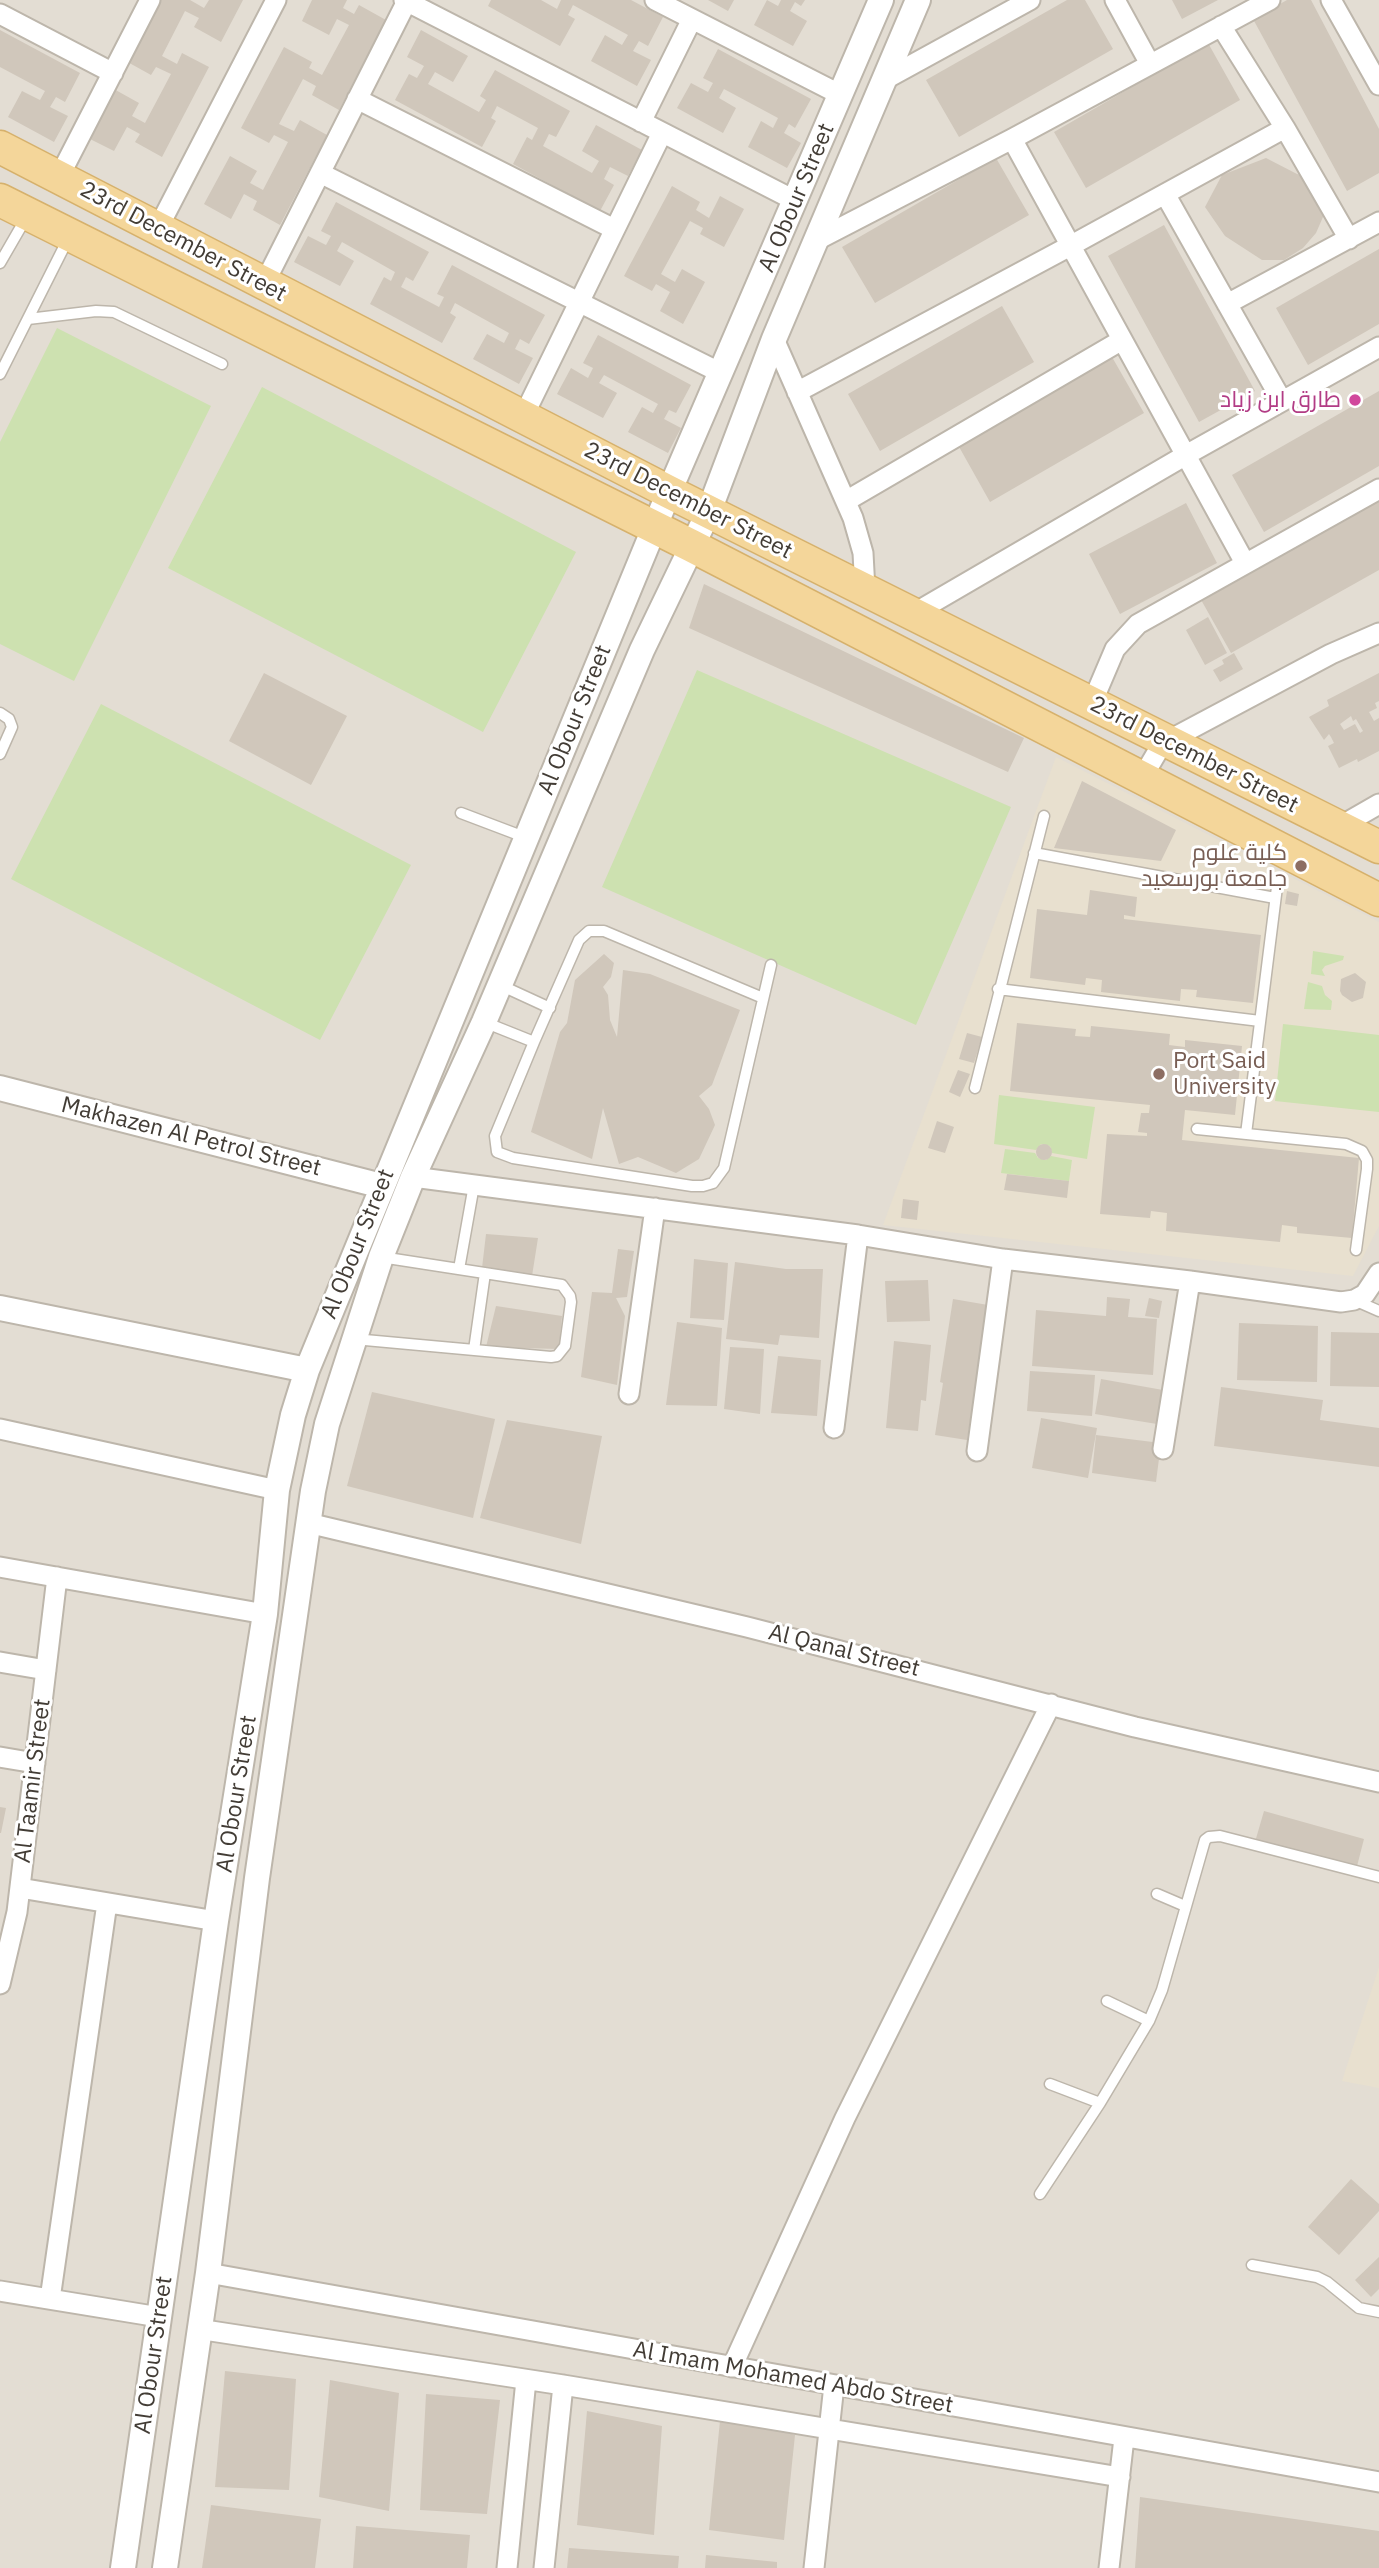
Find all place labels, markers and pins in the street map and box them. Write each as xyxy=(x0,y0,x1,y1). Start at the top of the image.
place label: طارق ابن زياد xyxy=(1220,386,1341,414)
marker: طارق ابن زياد xyxy=(1347,392,1363,408)
place label: كلية علوم جامعة بورسعيد xyxy=(1141,839,1287,893)
marker: كلية علوم جامعة بورسعيد xyxy=(1293,858,1309,874)
place label: Port Said University xyxy=(1173,1047,1276,1101)
marker: Port Said University xyxy=(1151,1066,1167,1082)

